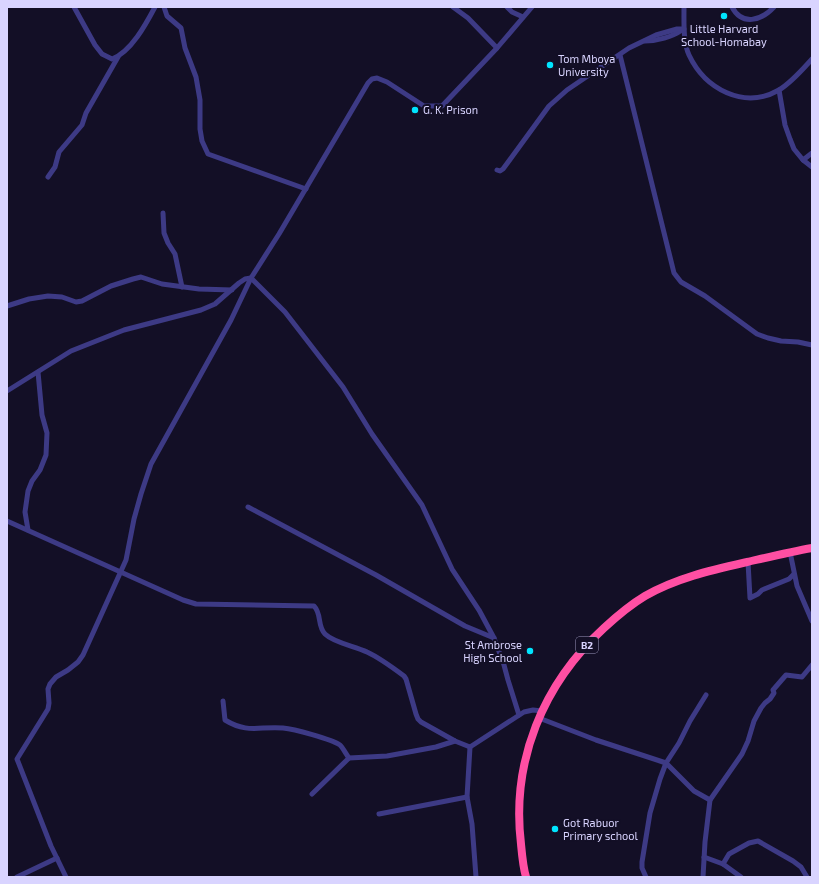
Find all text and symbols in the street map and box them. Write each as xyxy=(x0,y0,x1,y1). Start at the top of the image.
marker: Little Harvard School-Homabay xyxy=(719,11,729,21)
place label: Little Harvard School-Homabay xyxy=(681,22,767,48)
place label: Tom Mboya University xyxy=(558,52,615,78)
marker: Tom Mboya University xyxy=(545,60,555,70)
place label: G. K. Prison xyxy=(423,103,478,116)
marker: G. K. Prison xyxy=(410,105,420,115)
road number: B2 xyxy=(576,637,598,653)
place label: St Ambrose High School xyxy=(463,638,523,664)
marker: St Ambrose High School xyxy=(525,646,535,656)
place label: Got Rabuor Primary school xyxy=(563,816,639,842)
marker: Got Rabuor Primary school xyxy=(550,824,560,834)

